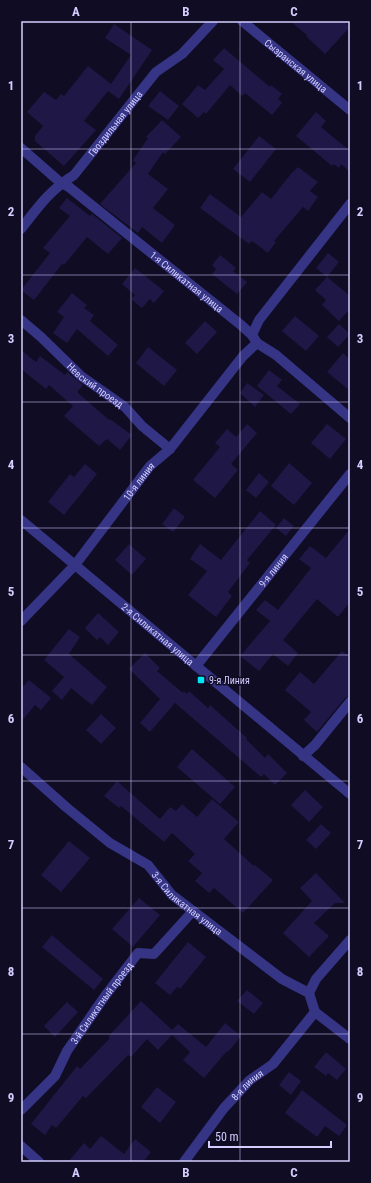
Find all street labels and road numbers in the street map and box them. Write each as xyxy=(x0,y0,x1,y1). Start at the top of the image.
street label: Сызранская улица xyxy=(263,37,330,94)
street label: Гвоздильная улица xyxy=(86,89,144,158)
street label: 1-я Силикатная улица xyxy=(148,249,226,314)
street label: Невский проезд xyxy=(65,360,126,410)
street label: 10-я линия xyxy=(121,460,156,502)
street label: 9-я линия xyxy=(256,551,290,589)
street label: 2-я Силикатная улица xyxy=(119,601,196,667)
street label: 3-я Силикатная улица xyxy=(150,869,225,937)
street label: 3-й Силикатный проезд xyxy=(68,959,135,1046)
street label: 8-я линия xyxy=(229,1067,265,1102)

